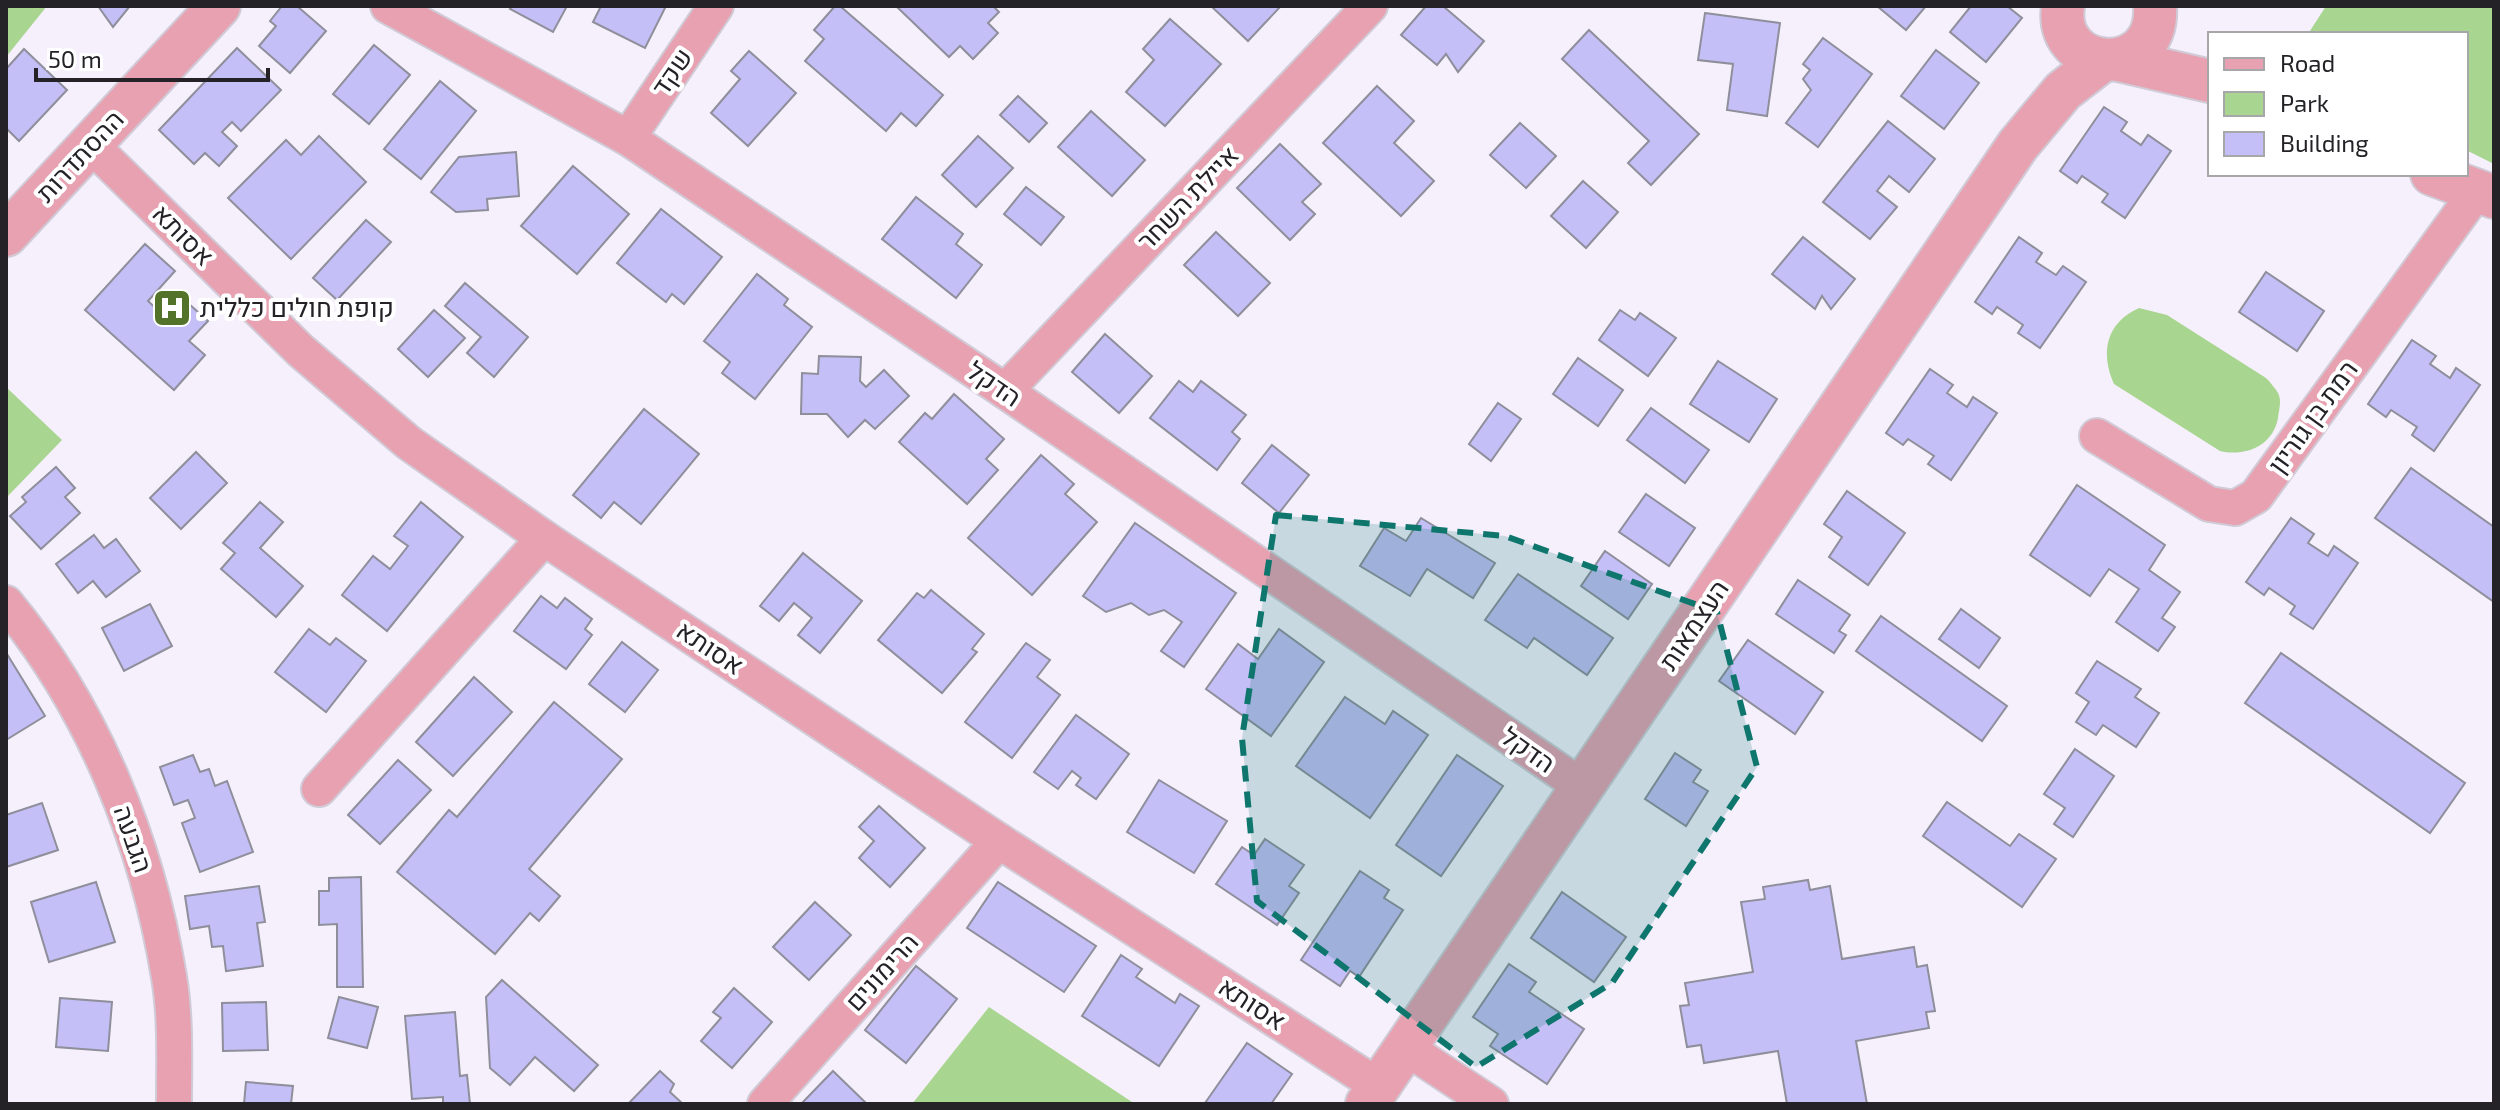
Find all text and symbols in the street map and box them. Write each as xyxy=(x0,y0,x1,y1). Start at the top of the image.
scale bar xyxy=(36,32,268,82)
legend xyxy=(2208,32,2468,176)
street label: שקד xyxy=(644,42,698,101)
text: 50 m xyxy=(48,44,102,73)
text: Road xyxy=(2280,48,2335,77)
text: Park xyxy=(2280,88,2329,117)
street label: ההסתדרות xyxy=(29,103,129,207)
text: Building xyxy=(2280,128,2369,157)
street label: איילת השחר xyxy=(1130,139,1244,255)
street label: אסותא xyxy=(147,197,221,271)
hospital icon: קופת חולים כללית xyxy=(151,287,193,329)
place label: קופת חולים כללית xyxy=(200,291,394,322)
street label: הדקל xyxy=(962,354,1028,412)
street label: רמת בן גוריון xyxy=(2261,354,2363,479)
street label: העצמאות xyxy=(1651,573,1734,675)
street label: אסותא xyxy=(672,613,750,680)
street label: הדקל xyxy=(1496,719,1562,778)
street label: הגבעה xyxy=(108,801,160,876)
street label: הרימונים xyxy=(838,926,924,1016)
street label: אסותא xyxy=(1213,970,1292,1036)

